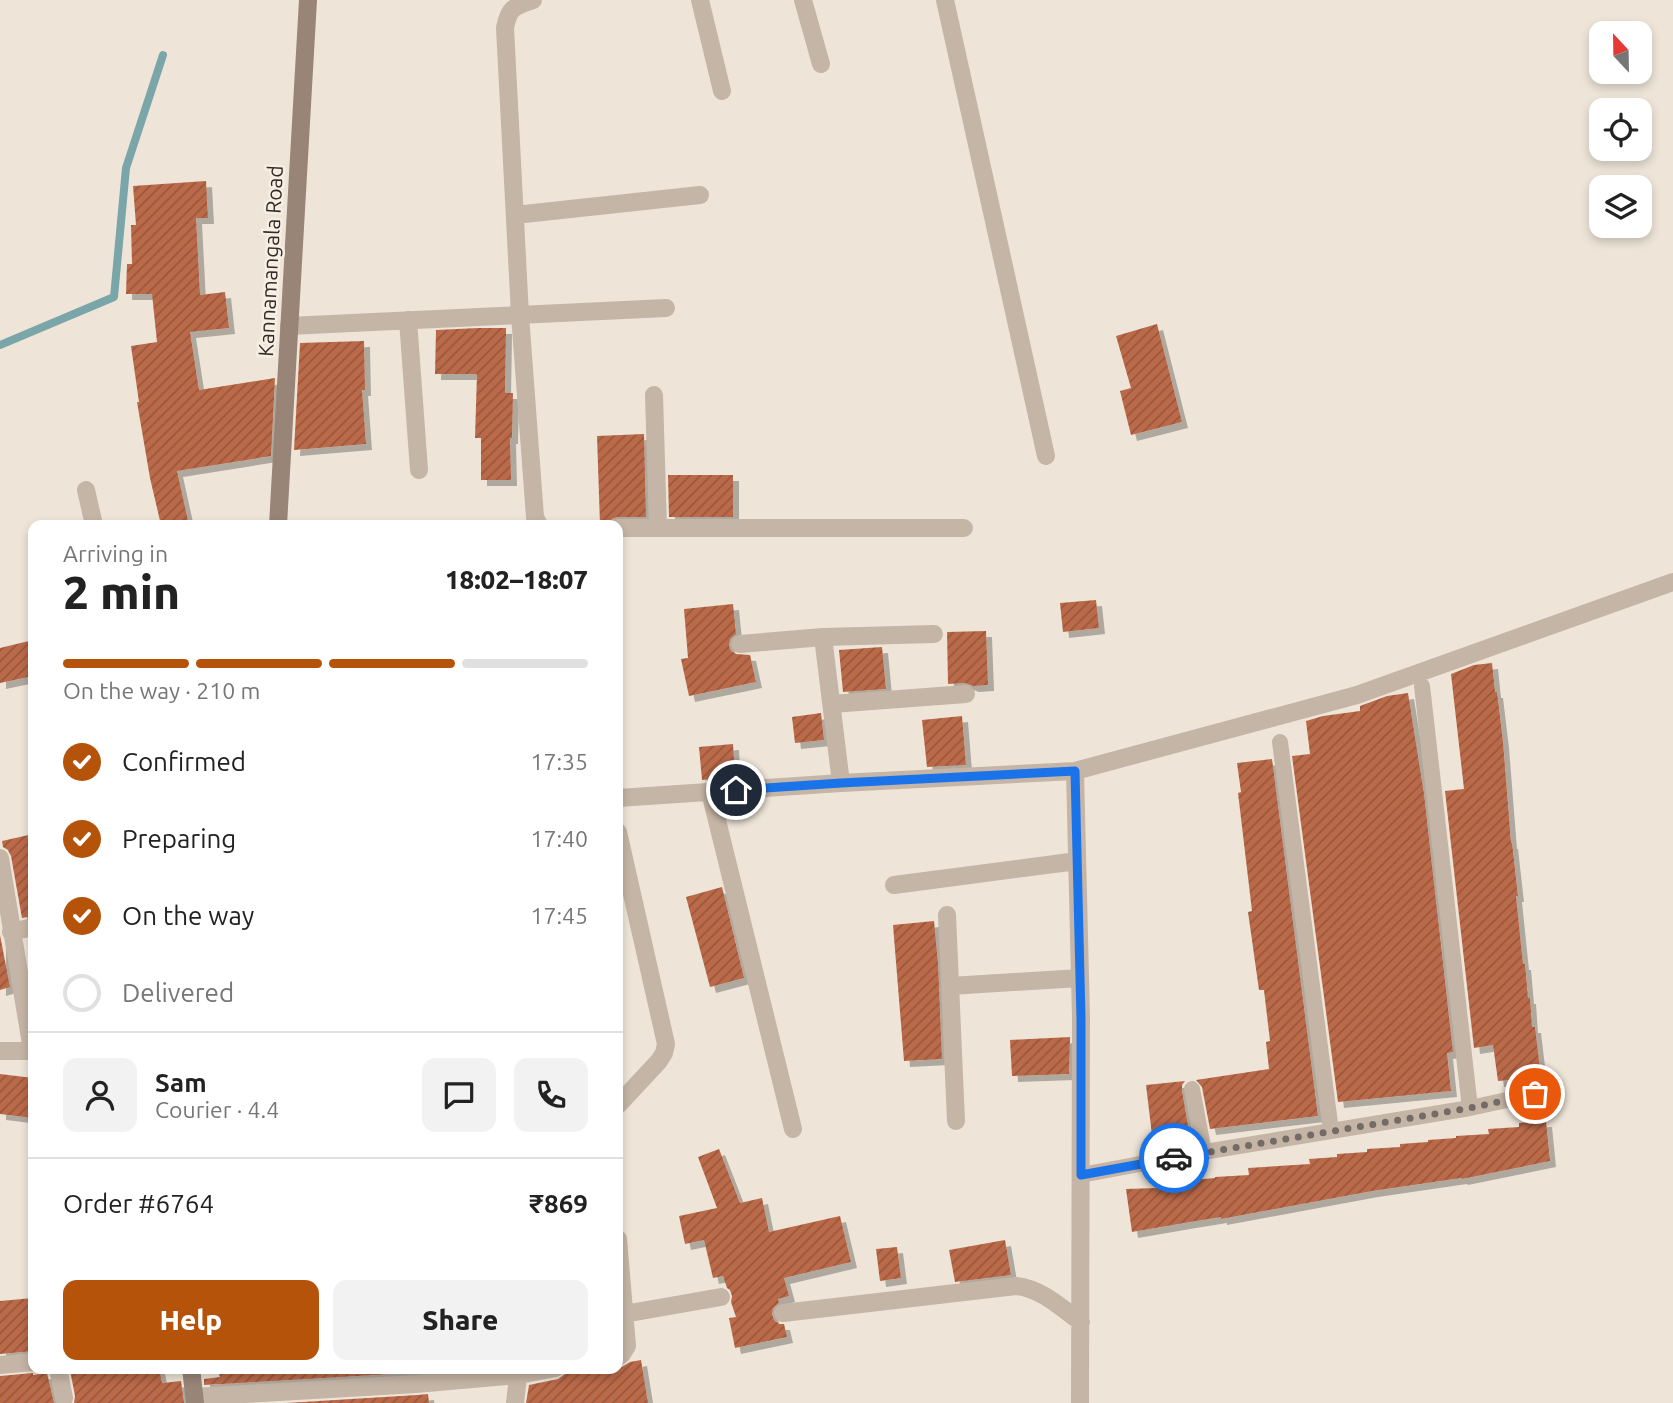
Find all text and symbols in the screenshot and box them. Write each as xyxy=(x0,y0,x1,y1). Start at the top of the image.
north arrow xyxy=(1589,21,1652,84)
map controls xyxy=(1589,21,1652,238)
button: locate xyxy=(1589,98,1652,161)
street label: Kannamangala Road xyxy=(253,165,287,357)
button: layers xyxy=(1589,175,1652,238)
text: Arriving in xyxy=(63,541,168,566)
text: 18:02–18:07 xyxy=(445,565,588,594)
text: 2 min xyxy=(63,566,180,618)
text: On the way · 210 m xyxy=(63,678,260,703)
icon: check xyxy=(63,743,101,781)
text: Confirmed xyxy=(122,747,246,776)
text: 17:35 xyxy=(530,749,588,774)
pin xyxy=(706,760,766,820)
icon: home xyxy=(717,771,755,809)
icon: check xyxy=(63,820,101,858)
text: Preparing xyxy=(122,824,236,853)
text: 17:40 xyxy=(530,826,588,851)
icon: check xyxy=(63,897,101,935)
text: On the way xyxy=(122,901,254,930)
text: 17:45 xyxy=(530,903,588,928)
text: Delivered xyxy=(122,978,234,1007)
button: person xyxy=(63,1058,137,1132)
button: chat xyxy=(422,1058,496,1132)
button: phone xyxy=(514,1058,588,1132)
pin xyxy=(1505,1064,1565,1124)
text: Sam xyxy=(155,1068,207,1097)
icon: bag xyxy=(1516,1075,1554,1113)
text: Courier · 4.4 xyxy=(155,1097,279,1122)
courier xyxy=(1139,1123,1209,1193)
icon: car xyxy=(1155,1139,1193,1177)
text: Order #6764 xyxy=(63,1189,214,1218)
text: ₹869 xyxy=(529,1189,588,1218)
button: Help xyxy=(63,1280,319,1360)
button: Share xyxy=(333,1280,588,1360)

